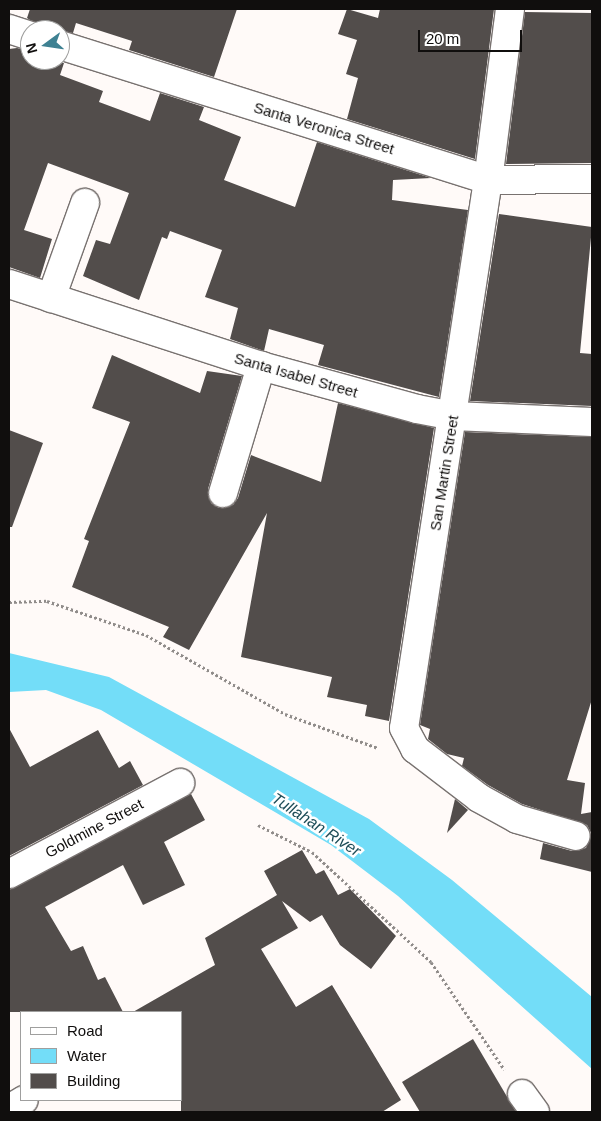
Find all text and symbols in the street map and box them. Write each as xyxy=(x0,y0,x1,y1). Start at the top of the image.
north arrow xyxy=(20,20,70,70)
scale bar xyxy=(421,20,525,52)
text: 20 m xyxy=(426,30,459,47)
text: N xyxy=(22,42,40,55)
street label: Santa Veronica Street xyxy=(252,98,396,158)
street label: Santa Isabel Street xyxy=(232,349,360,401)
street label: San Martin Street xyxy=(426,414,462,532)
water label: Tullahan River xyxy=(268,789,364,861)
street label: Goldmine Street xyxy=(42,795,146,861)
legend xyxy=(20,1011,182,1101)
text: Road xyxy=(67,1022,103,1039)
text: Water xyxy=(67,1047,106,1064)
text: Building xyxy=(67,1072,120,1089)

